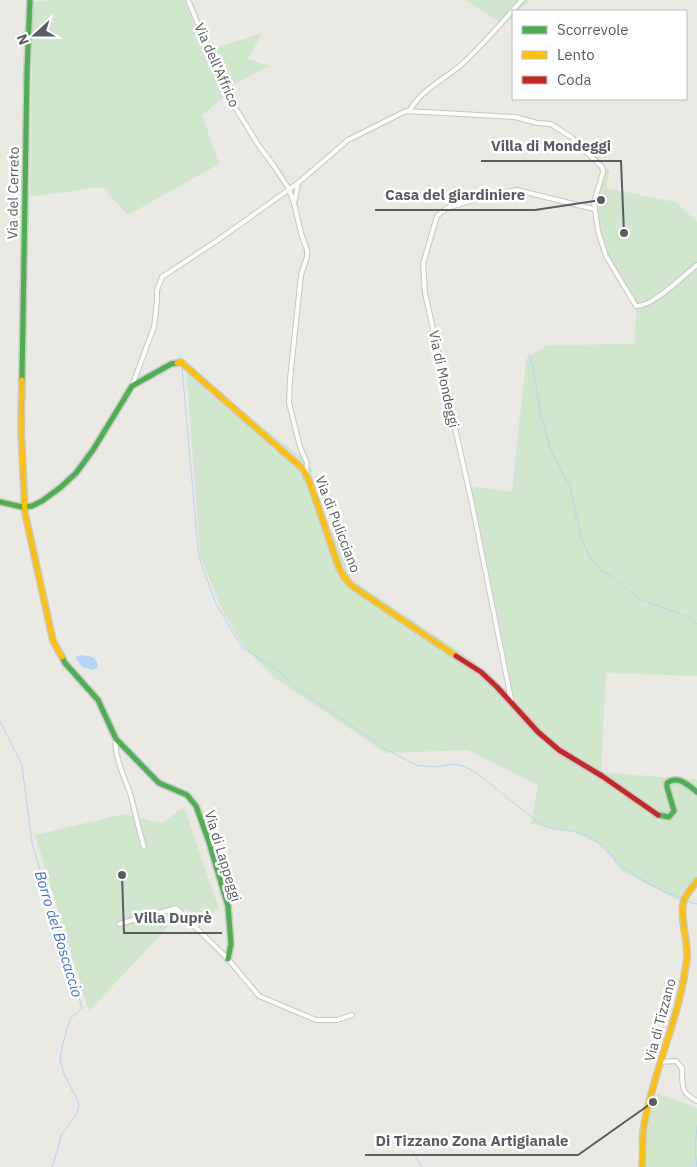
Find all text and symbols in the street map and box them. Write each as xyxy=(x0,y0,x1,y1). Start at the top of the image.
north arrow xyxy=(10,10,60,60)
legend xyxy=(512,10,687,100)
street label: Via dell'Affrico xyxy=(190,20,244,110)
text: Scorrevole xyxy=(557,20,629,39)
text: N xyxy=(13,32,33,48)
text: Lento xyxy=(557,45,595,64)
text: Coda xyxy=(557,70,591,89)
callout: Villa di Mondeggi xyxy=(481,131,621,161)
text: Villa di Mondeggi xyxy=(491,136,611,155)
street label: Via del Cerreto xyxy=(3,146,23,240)
callout: Casa del giardiniere xyxy=(375,180,535,210)
text: Casa del giardiniere xyxy=(385,185,525,204)
street label: Via di Mondeggi xyxy=(425,329,463,429)
street label: Via di Pulicciano xyxy=(311,473,365,575)
street label: Via di Lappeggi xyxy=(201,808,245,904)
water label: Borro del Boscaccio xyxy=(31,868,87,1000)
callout: Villa Duprè xyxy=(124,903,222,933)
text: Villa Duprè xyxy=(134,908,212,927)
street label: Via di Tizzano xyxy=(640,976,680,1064)
callout: Di Tizzano Zona Artigianale xyxy=(365,1125,578,1155)
text: Di Tizzano Zona Artigianale xyxy=(376,1131,568,1150)

